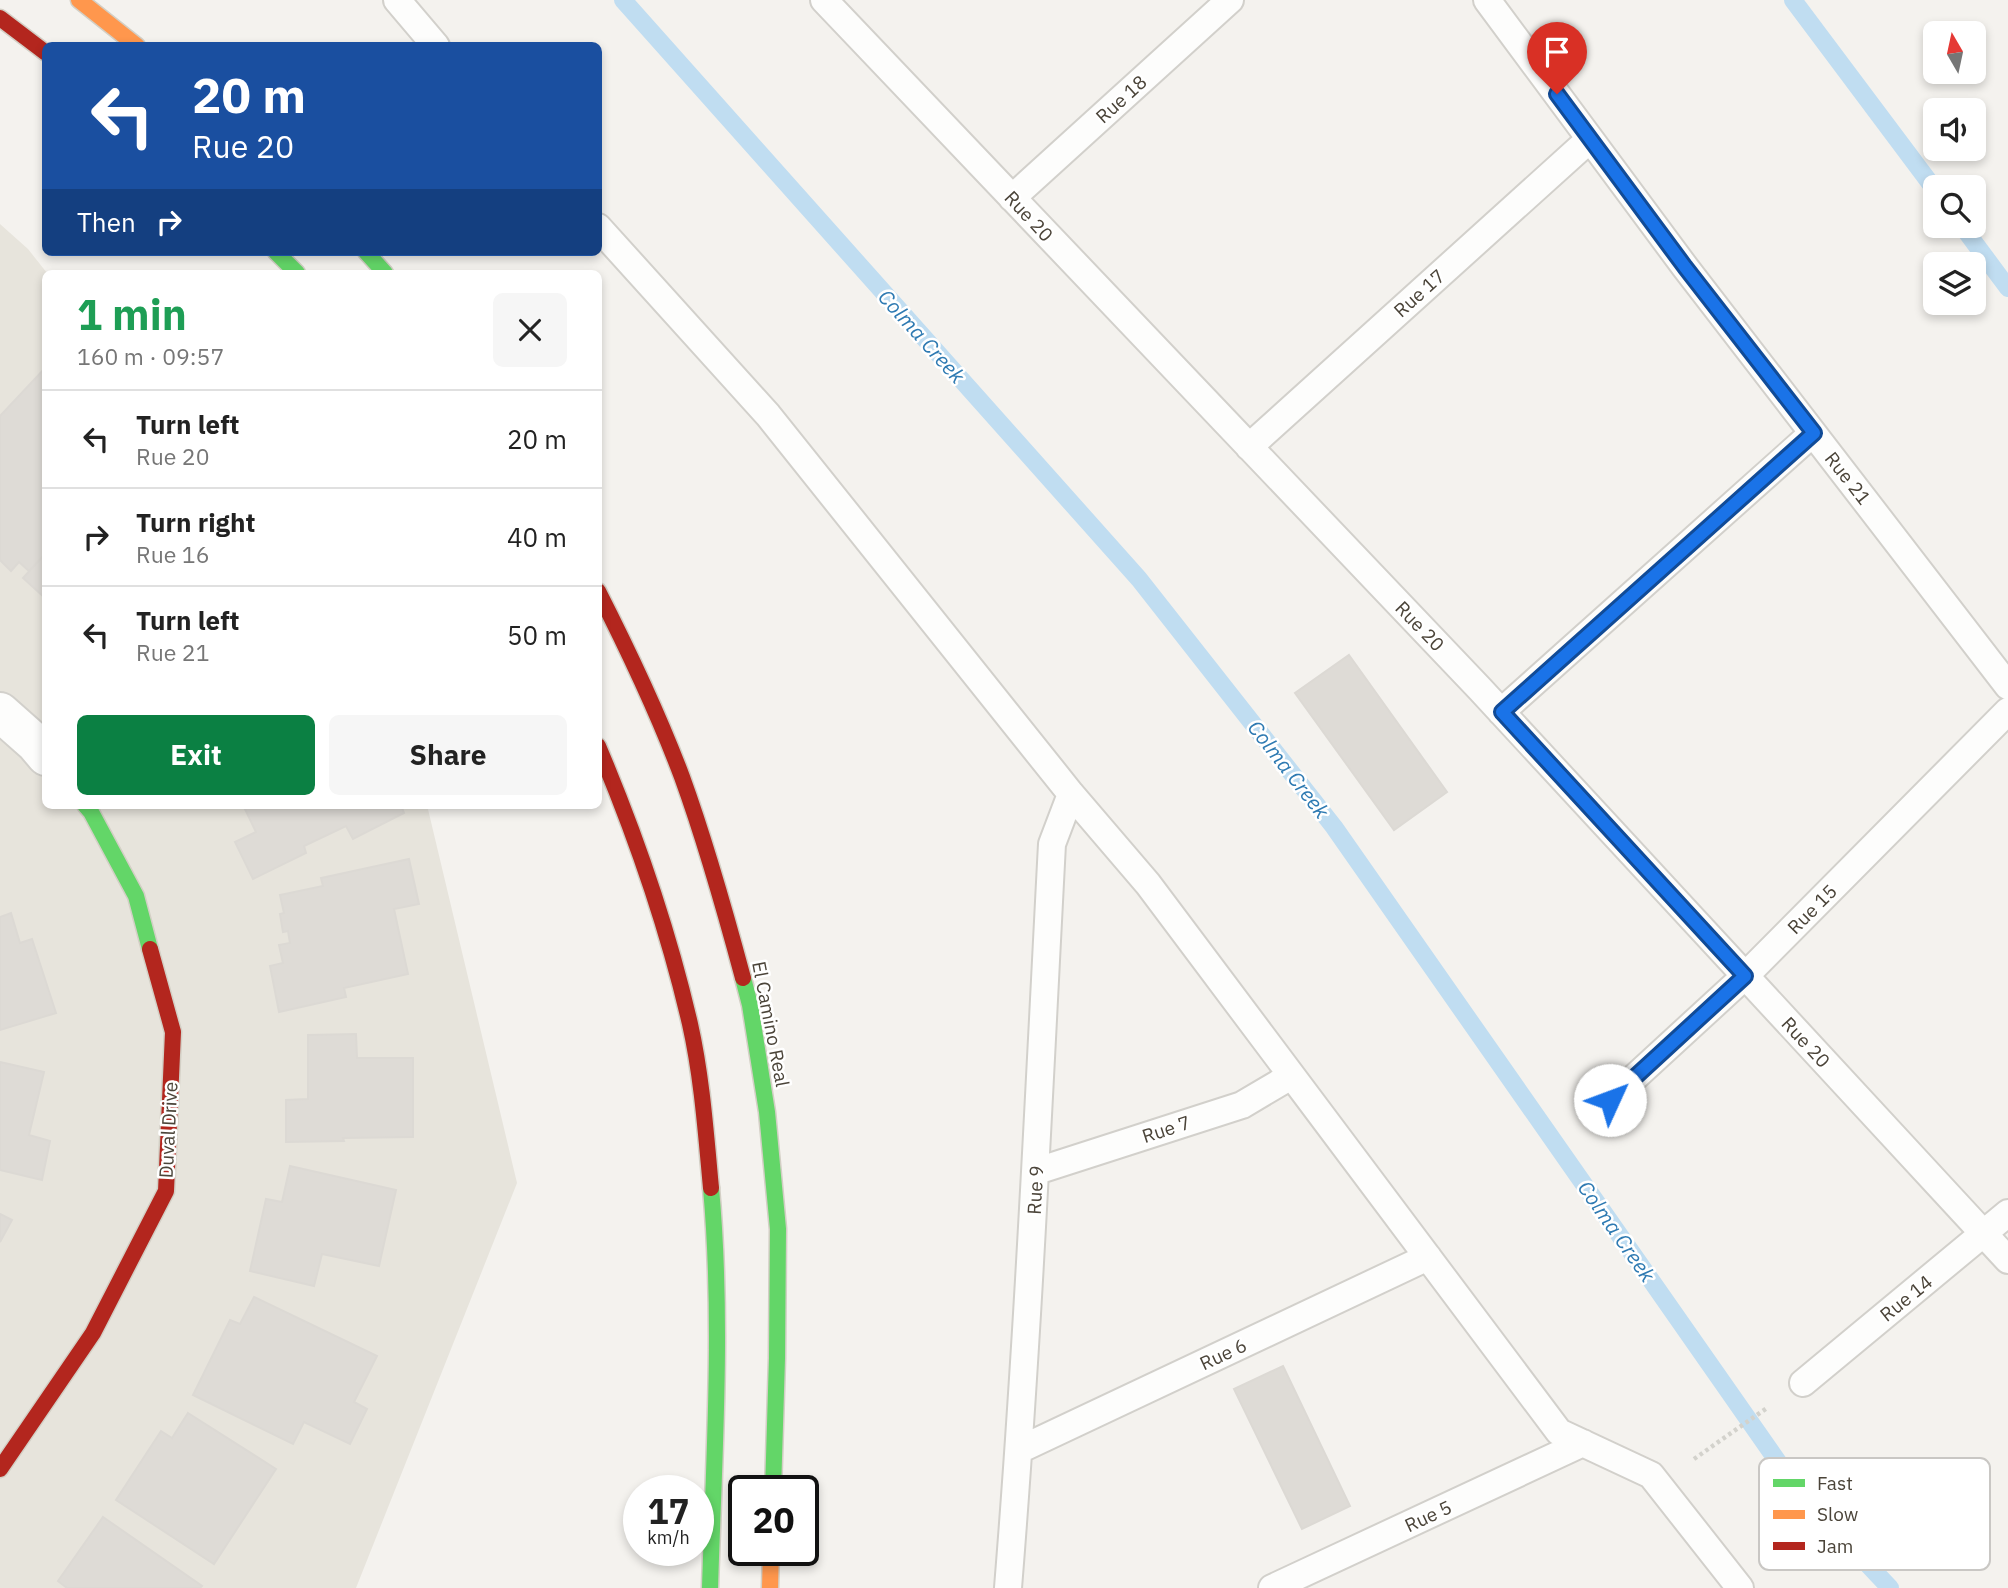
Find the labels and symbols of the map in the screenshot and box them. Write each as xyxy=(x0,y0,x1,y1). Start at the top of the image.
north arrow xyxy=(1923,21,1986,84)
pin xyxy=(1527,22,1587,94)
street label: Rue 18 xyxy=(1090,70,1152,128)
street label: Rue 20 xyxy=(1000,186,1058,246)
street label: Rue 17 xyxy=(1388,264,1450,322)
water label: Colma Creek xyxy=(872,283,972,390)
street label: Rue 21 xyxy=(1820,447,1876,509)
street label: Rue 20 xyxy=(1390,596,1450,656)
water label: Colma Creek xyxy=(1242,714,1337,825)
street label: Rue 15 xyxy=(1782,879,1842,939)
street label: El Camino Real xyxy=(747,959,795,1089)
street label: Rue 20 xyxy=(1777,1012,1835,1072)
position arrow xyxy=(1573,1063,1647,1137)
street label: Duval Drive xyxy=(153,1081,183,1179)
street label: Rue 7 xyxy=(1139,1110,1193,1148)
street label: Rue 9 xyxy=(1022,1165,1048,1215)
water label: Colma Creek xyxy=(1572,1175,1663,1288)
street label: Rue 14 xyxy=(1875,1270,1937,1326)
street label: Rue 6 xyxy=(1196,1333,1250,1375)
legend xyxy=(1759,1458,1990,1570)
text: Fast xyxy=(1817,1471,1853,1495)
speed limit sign: 20 xyxy=(728,1475,819,1566)
street label: Rue 5 xyxy=(1401,1495,1455,1537)
text: Slow xyxy=(1817,1502,1858,1526)
text: Jam xyxy=(1817,1534,1853,1558)

